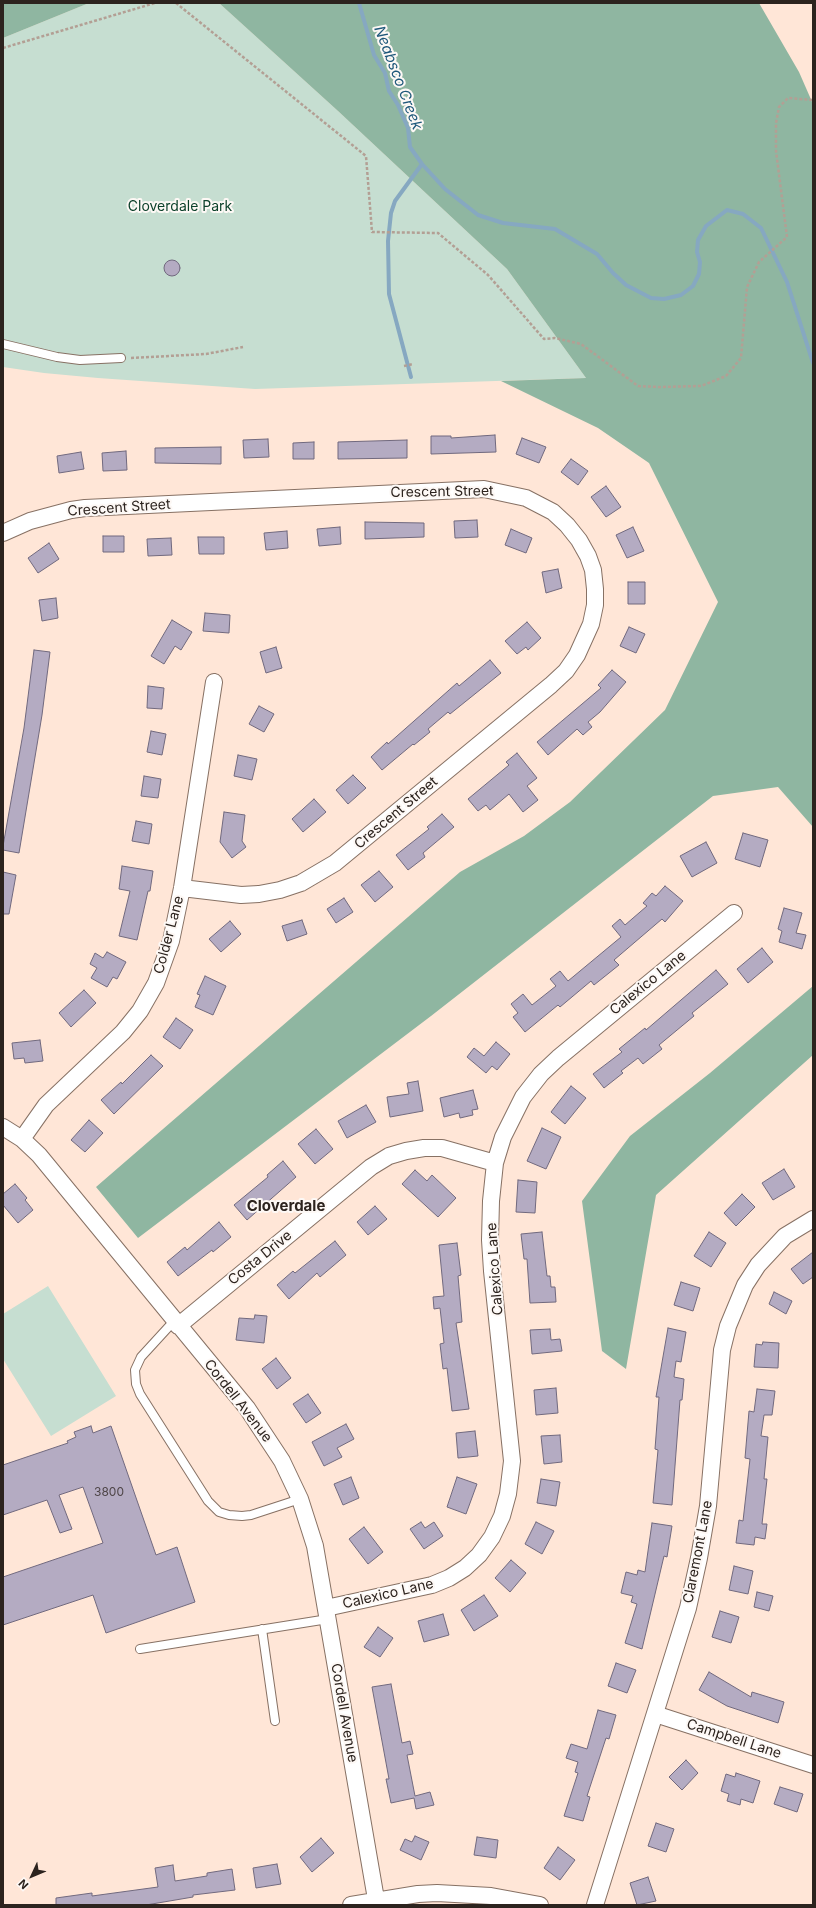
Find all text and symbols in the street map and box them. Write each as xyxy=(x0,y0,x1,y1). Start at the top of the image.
water label: Neabsco Creek xyxy=(370,23,426,133)
park label: Cloverdale Park xyxy=(128,199,232,215)
street label: Crescent Street xyxy=(390,483,494,501)
street label: Crescent Street xyxy=(67,496,171,520)
street label: Crescent Street xyxy=(351,773,441,853)
street label: Colder Lane xyxy=(151,894,187,976)
street label: Calexico Lane xyxy=(607,947,689,1019)
district label: Cloverdale xyxy=(247,1197,325,1215)
street label: Calexico Lane xyxy=(483,1222,507,1316)
street label: Costa Drive xyxy=(225,1227,295,1289)
street label: Cordell Avenue xyxy=(201,1356,275,1446)
house number: 3800 xyxy=(94,1485,124,1499)
street label: Claremont Lane xyxy=(680,1499,716,1605)
street label: Calexico Lane xyxy=(341,1575,435,1613)
street label: Cordell Avenue xyxy=(327,1662,361,1764)
street label: Campbell Lane xyxy=(685,1716,783,1762)
north arrow xyxy=(12,1856,52,1896)
text: N xyxy=(15,1876,31,1892)

